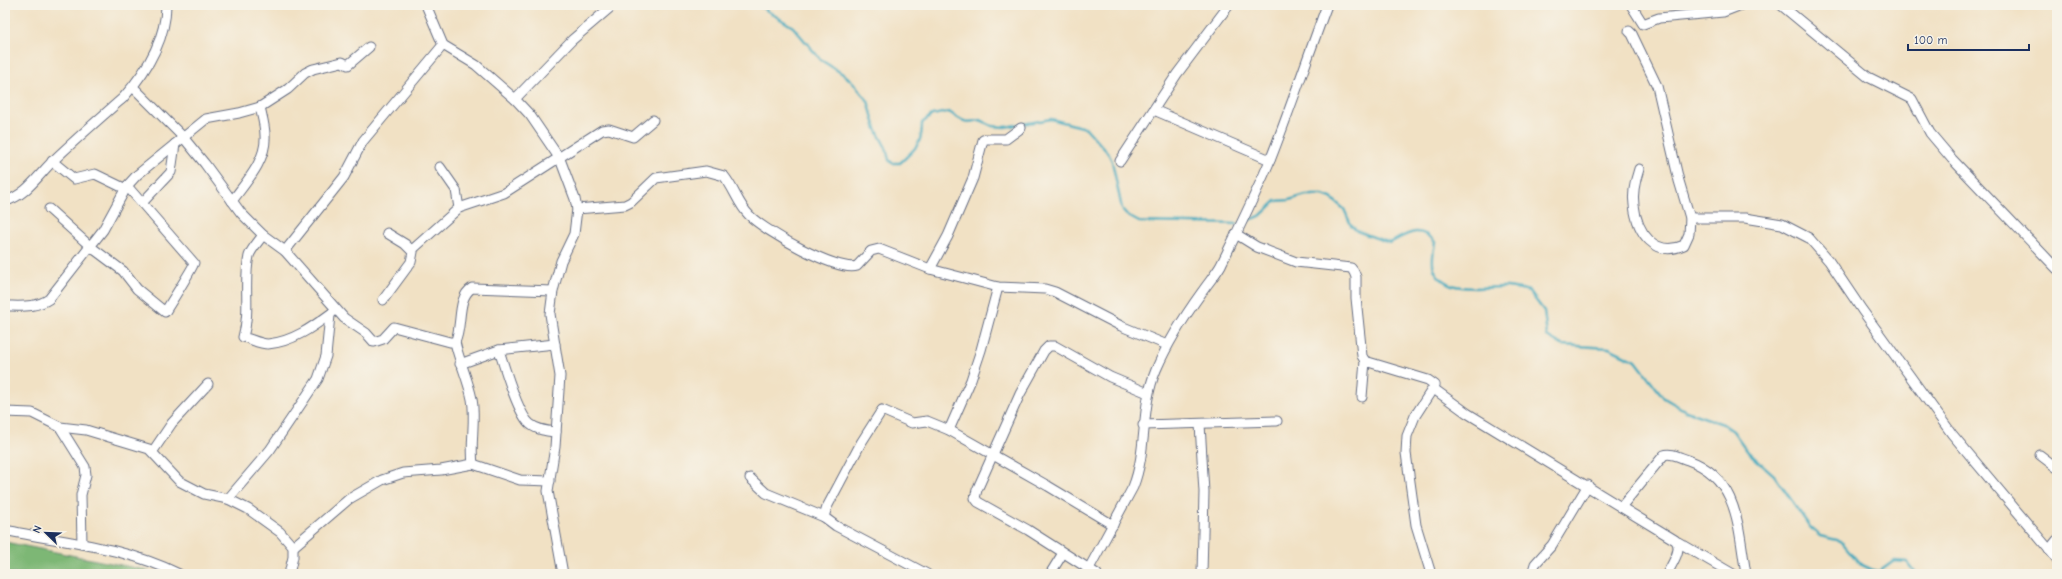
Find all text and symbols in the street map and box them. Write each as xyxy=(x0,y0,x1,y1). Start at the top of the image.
scale bar xyxy=(1908,26,2029,52)
text: 100 m xyxy=(1914,33,1947,47)
north arrow xyxy=(26,513,66,553)
text: N xyxy=(30,523,45,535)

